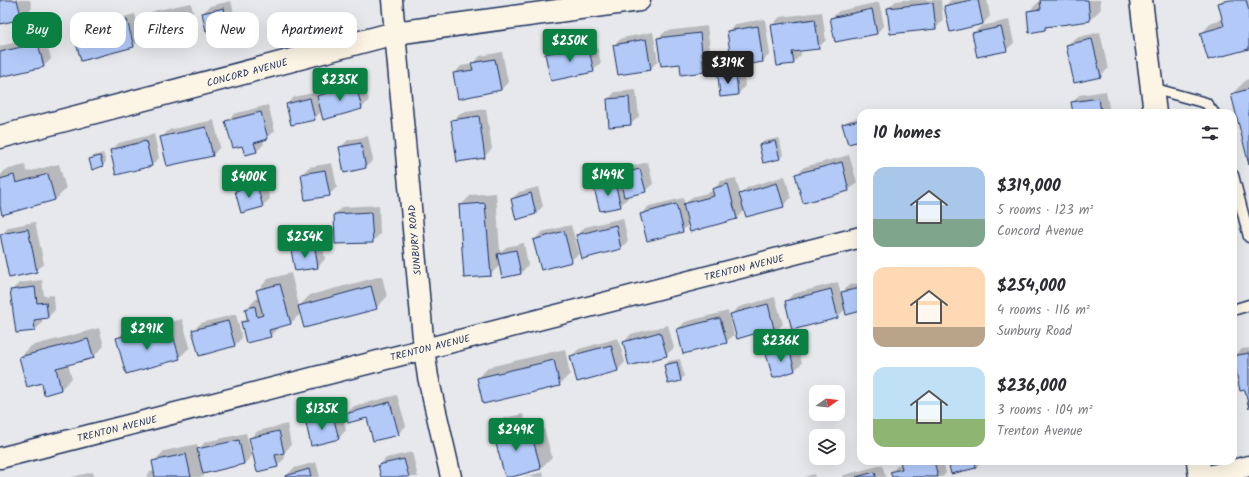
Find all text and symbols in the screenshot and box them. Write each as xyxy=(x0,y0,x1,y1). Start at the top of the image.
chip: Buy xyxy=(12,12,62,48)
chip: Rent xyxy=(70,12,126,48)
chip: Filters xyxy=(134,12,198,48)
chip: New xyxy=(206,12,259,48)
chip: Apartment xyxy=(267,12,357,48)
pin: $250K xyxy=(542,29,598,63)
text: $250K xyxy=(552,31,588,52)
pin: $319K xyxy=(700,51,756,85)
text: $319K xyxy=(711,53,745,74)
street label: CONCORD AVENUE xyxy=(205,54,291,91)
pin: $235K xyxy=(312,68,368,102)
text: $235K xyxy=(322,70,358,91)
text: 10 homes xyxy=(873,120,941,147)
icon: filters xyxy=(1199,122,1221,144)
pin: $149K xyxy=(580,163,636,197)
pin: $400K xyxy=(221,165,277,199)
text: $149K xyxy=(591,165,625,186)
text: $400K xyxy=(231,167,267,188)
text: $319,000 xyxy=(997,173,1061,200)
icon: home xyxy=(905,183,953,231)
text: 5 rooms · 123 m² xyxy=(997,200,1093,221)
street label: SUNBURY ROAD xyxy=(404,204,426,276)
text: Concord Avenue xyxy=(997,221,1084,242)
pin: $254K xyxy=(277,225,333,259)
text: $254K xyxy=(287,227,323,248)
street label: TRENTON AVENUE xyxy=(703,250,787,286)
text: $254,000 xyxy=(997,273,1065,300)
icon: home xyxy=(905,283,953,331)
text: 4 rooms · 116 m² xyxy=(997,300,1090,321)
pin: $291K xyxy=(119,317,175,351)
text: $291K xyxy=(130,319,164,340)
text: Sunbury Road xyxy=(997,321,1072,342)
pin: $236K xyxy=(753,329,809,363)
street label: TRENTON AVENUE xyxy=(389,330,473,366)
text: $236K xyxy=(762,331,800,352)
text: $236,000 xyxy=(997,373,1066,400)
icon: home xyxy=(905,383,953,431)
north arrow xyxy=(809,385,845,421)
map controls xyxy=(809,385,845,465)
pin: $135K xyxy=(294,397,350,431)
text: $135K xyxy=(305,399,339,420)
text: 3 rooms · 104 m² xyxy=(997,400,1092,421)
street label: TRENTON AVENUE xyxy=(76,411,160,447)
pin: $249K xyxy=(488,418,544,452)
text: $249K xyxy=(498,420,534,441)
text: Trenton Avenue xyxy=(997,421,1082,442)
button: layers xyxy=(809,429,845,465)

